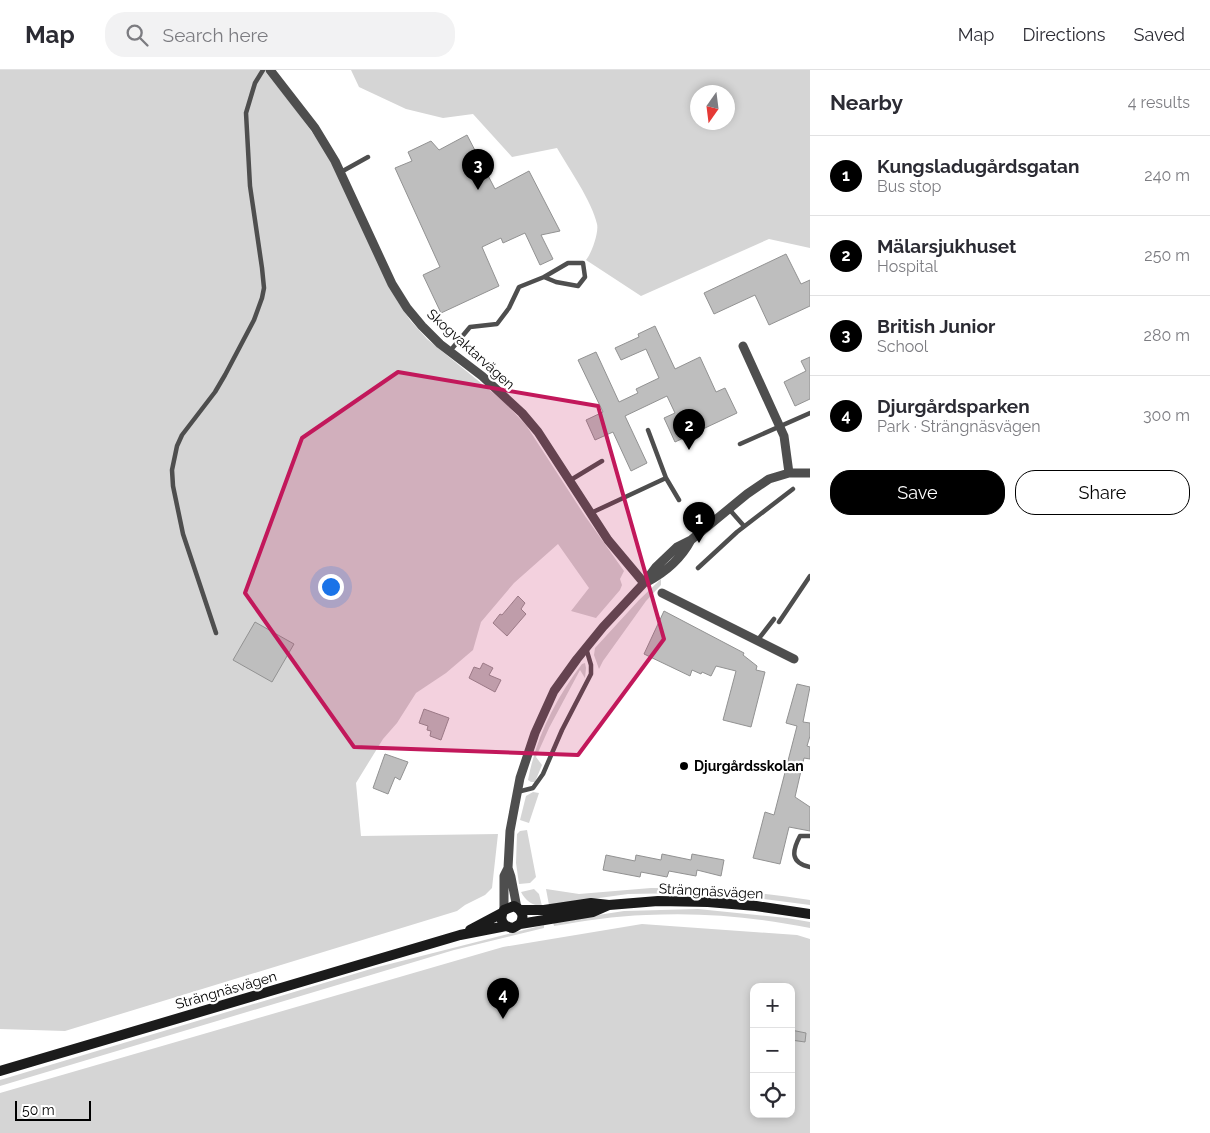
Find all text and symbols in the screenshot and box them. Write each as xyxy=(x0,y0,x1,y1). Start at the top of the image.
search box xyxy=(105,12,455,57)
text: Map xyxy=(25,20,75,49)
icon: search xyxy=(123,21,151,49)
text: Search here xyxy=(163,24,268,46)
text: Map xyxy=(958,24,994,45)
text: Directions xyxy=(1022,24,1106,45)
text: Saved xyxy=(1134,24,1185,45)
north arrow xyxy=(690,85,735,130)
text: Nearby xyxy=(830,90,903,115)
text: 4 results xyxy=(1128,93,1190,112)
pin: 3 xyxy=(462,149,494,190)
text: Kungsladugårdsgatan xyxy=(877,155,1079,177)
text: 1 xyxy=(842,166,850,185)
text: 240 m xyxy=(1144,166,1190,185)
text: Bus stop xyxy=(877,177,941,196)
text: Mälarsjukhuset xyxy=(877,235,1016,257)
text: 2 xyxy=(841,246,851,265)
text: 250 m xyxy=(1144,246,1190,265)
text: Hospital xyxy=(877,257,938,276)
street label: Skogvaktarvägen xyxy=(424,306,518,392)
text: British Junior xyxy=(877,315,995,337)
text: 3 xyxy=(842,326,850,345)
text: 280 m xyxy=(1144,326,1190,345)
text: School xyxy=(877,337,928,356)
text: Djurgårdsparken xyxy=(877,395,1030,417)
text: 4 xyxy=(841,406,851,425)
text: 300 m xyxy=(1143,406,1190,425)
pin: 2 xyxy=(673,409,705,450)
text: Park · Strängnäsvägen xyxy=(877,417,1041,436)
button: Save xyxy=(830,470,1005,515)
button: Share xyxy=(1015,470,1190,515)
pin: 1 xyxy=(683,502,715,543)
your location xyxy=(318,574,344,600)
place label: Djurgårdsskolan xyxy=(694,758,804,774)
marker: Djurgårdsskolan xyxy=(678,760,690,772)
street label: Strängnäsvägen xyxy=(658,880,764,902)
street label: Strängnäsvägen xyxy=(173,968,279,1012)
pin: 4 xyxy=(487,978,519,1019)
map controls xyxy=(750,983,795,1118)
button: + xyxy=(750,983,795,1028)
button: − xyxy=(750,1028,795,1073)
button: locate xyxy=(750,1073,795,1118)
scale bar xyxy=(15,1098,91,1121)
text: 50 m xyxy=(22,1102,55,1118)

